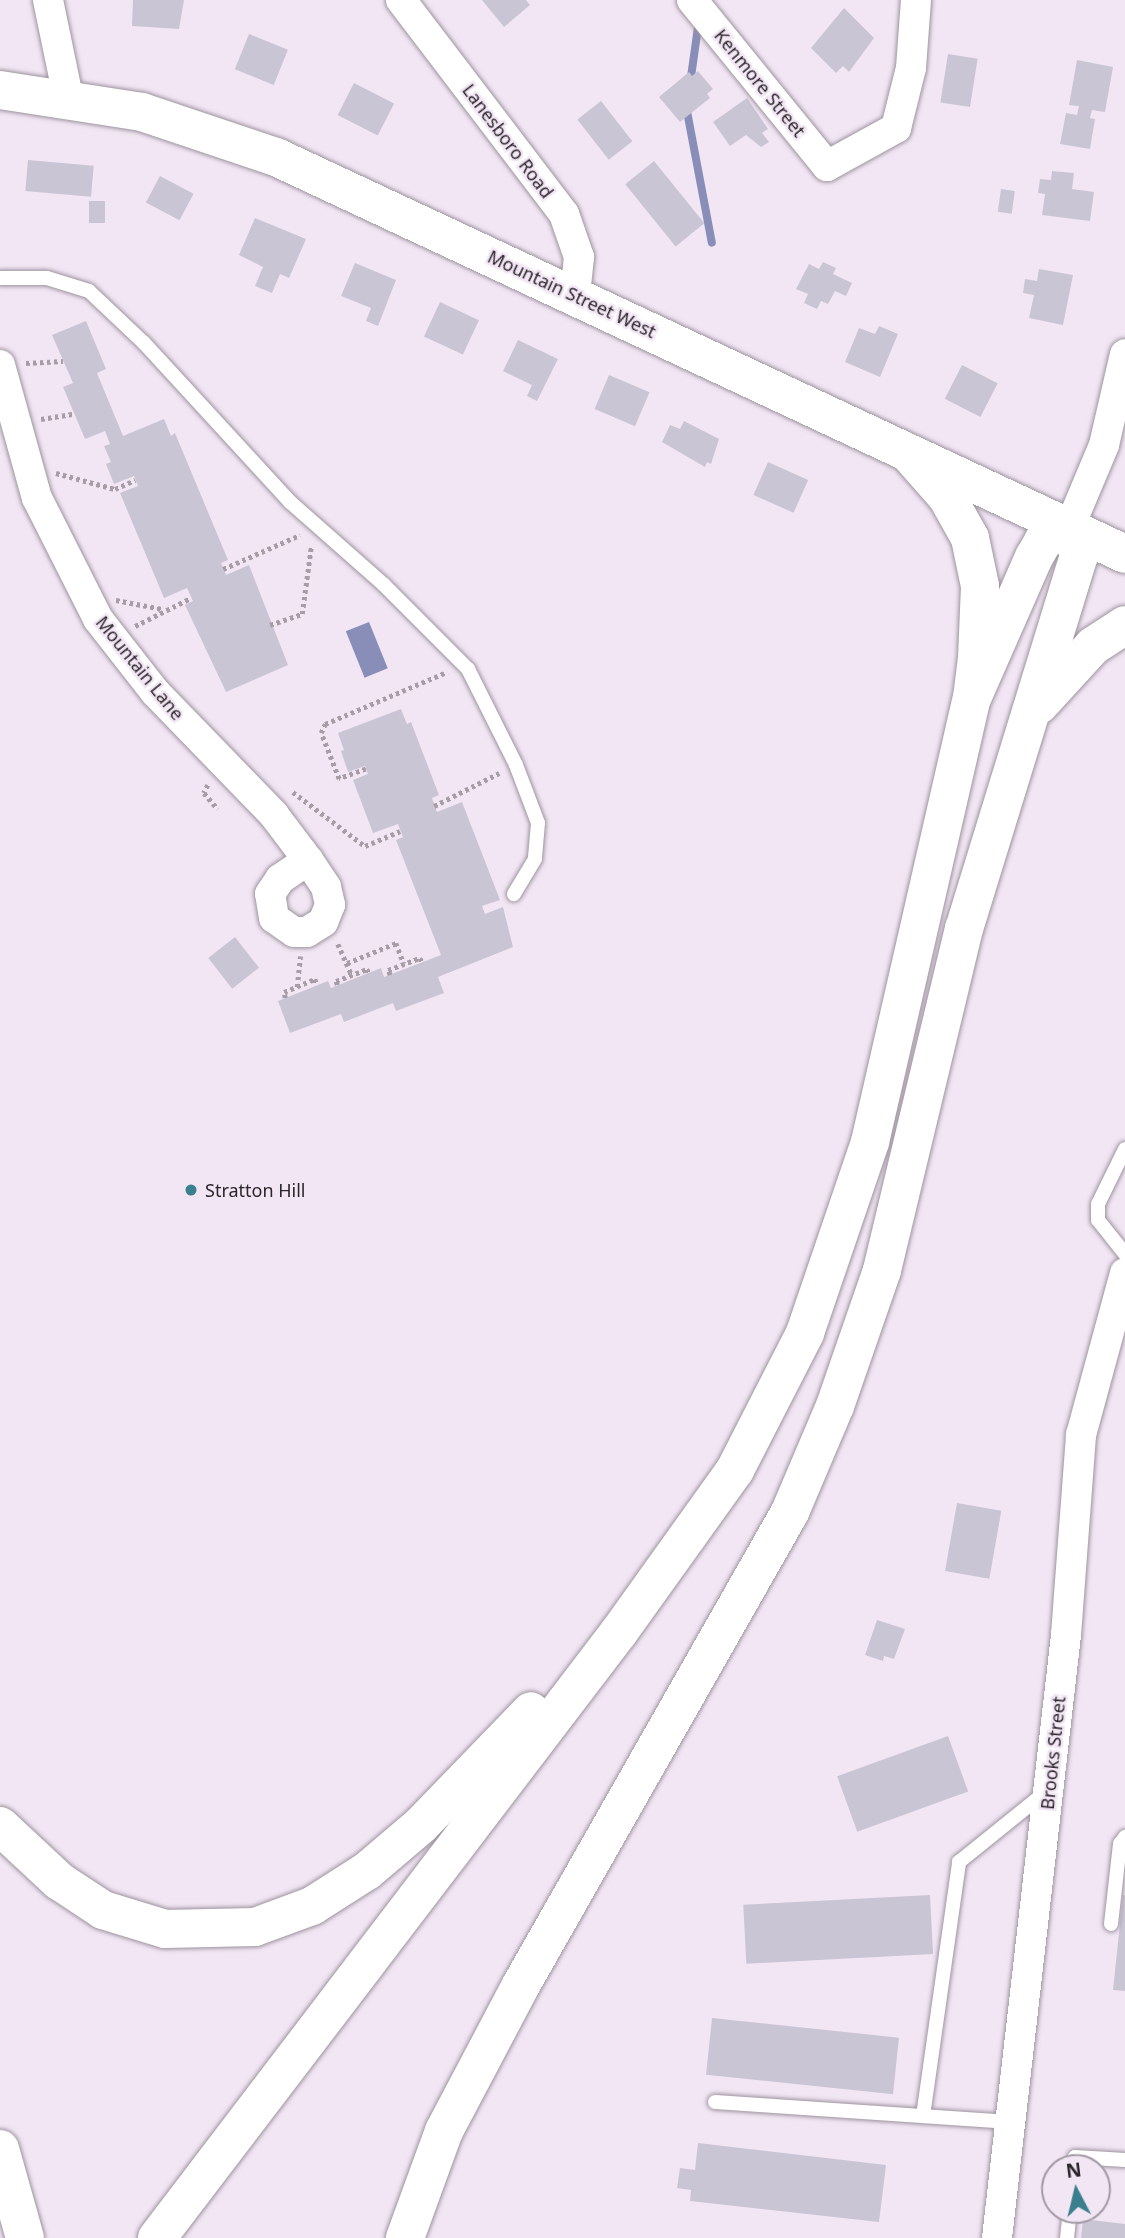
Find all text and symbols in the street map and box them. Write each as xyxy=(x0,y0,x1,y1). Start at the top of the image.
street label: Kenmore Street xyxy=(710,25,810,141)
street label: Lanesboro Road xyxy=(458,80,558,202)
street label: Mountain Street West xyxy=(484,246,660,342)
street label: Mountain Lane xyxy=(92,612,188,724)
place label: Stratton Hill xyxy=(205,1179,306,1201)
marker: Stratton Hill xyxy=(183,1182,199,1198)
street label: Brooks Street xyxy=(1036,1695,1070,1811)
north arrow xyxy=(1041,2154,1111,2224)
text: N xyxy=(1064,2156,1083,2184)

